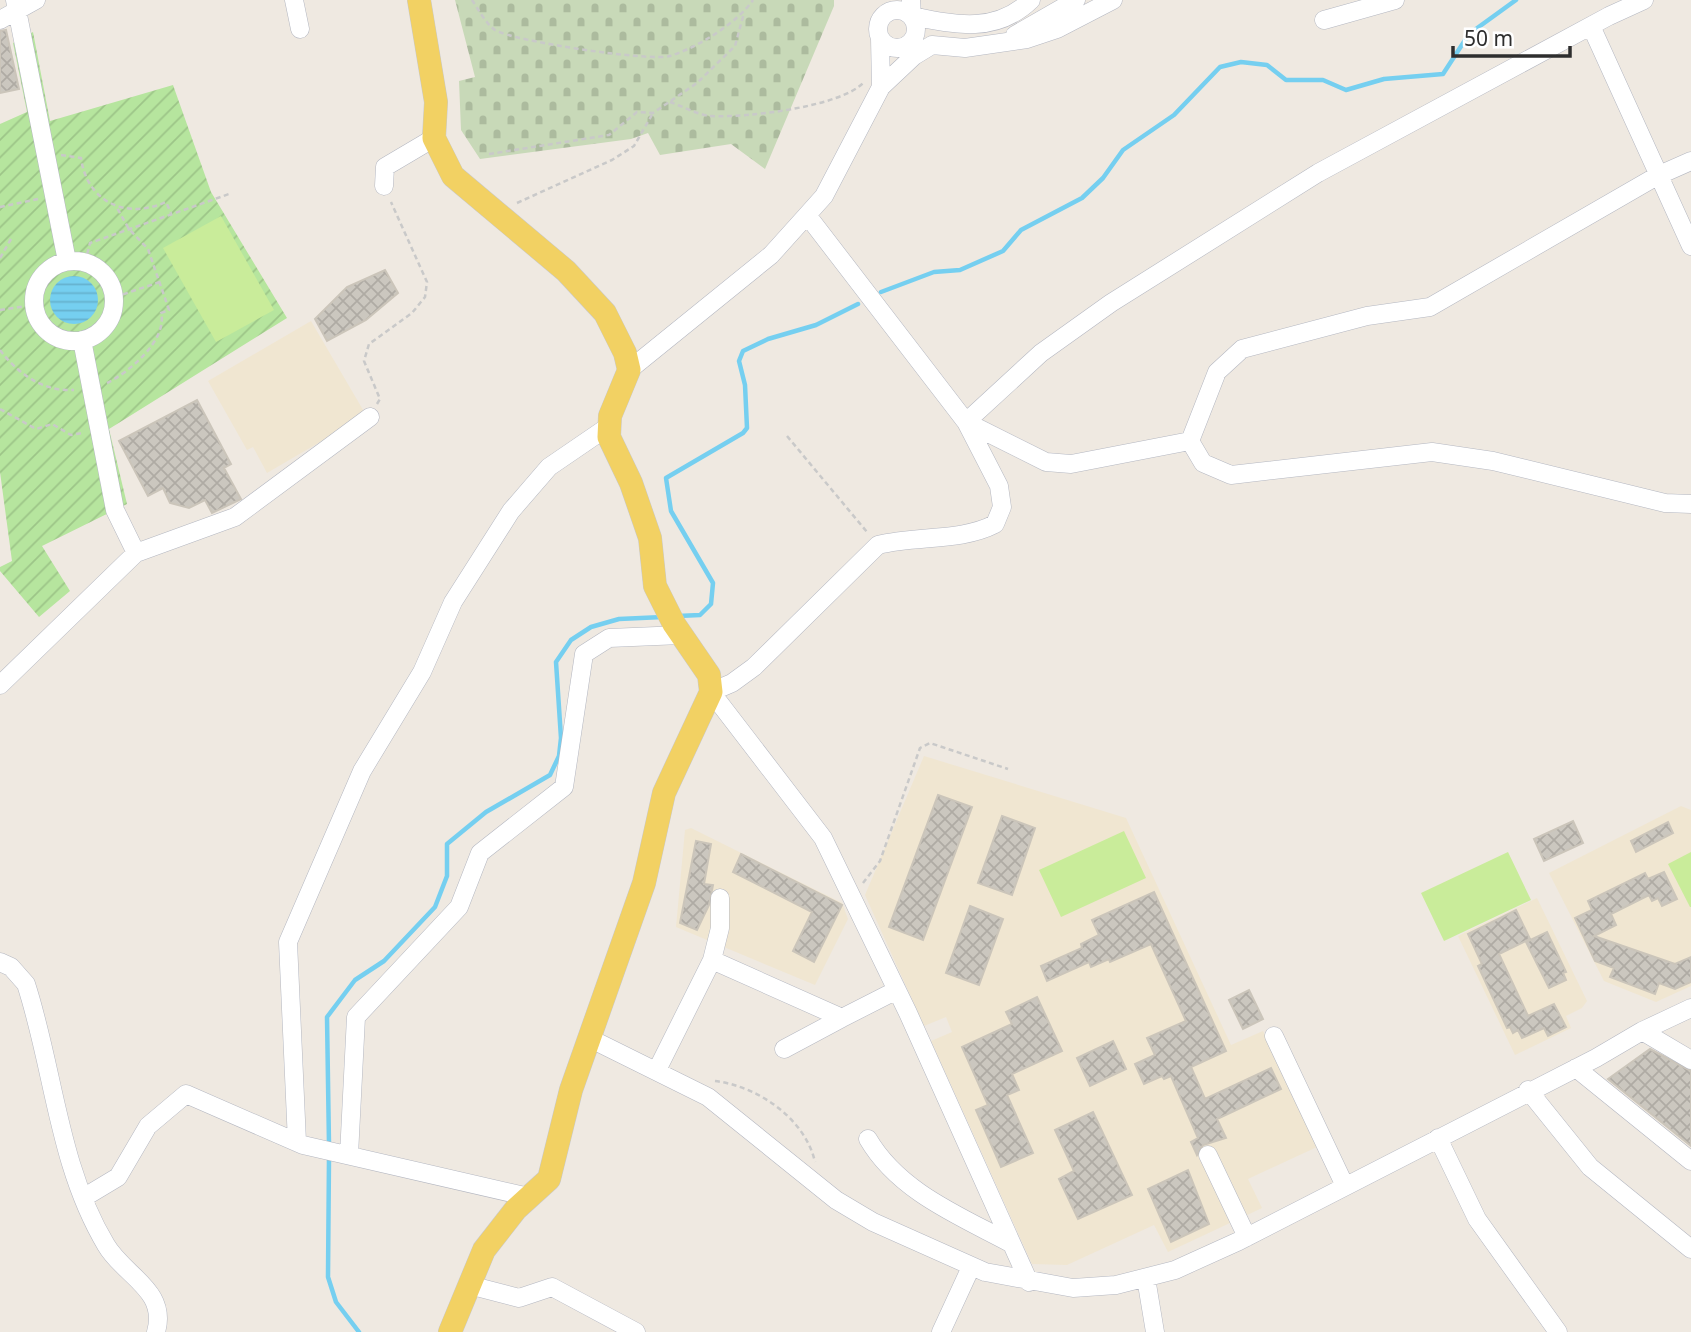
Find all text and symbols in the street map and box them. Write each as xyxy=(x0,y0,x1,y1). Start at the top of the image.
scale bar xyxy=(1453,14,1570,58)
text: 50 m xyxy=(1464,24,1513,52)

